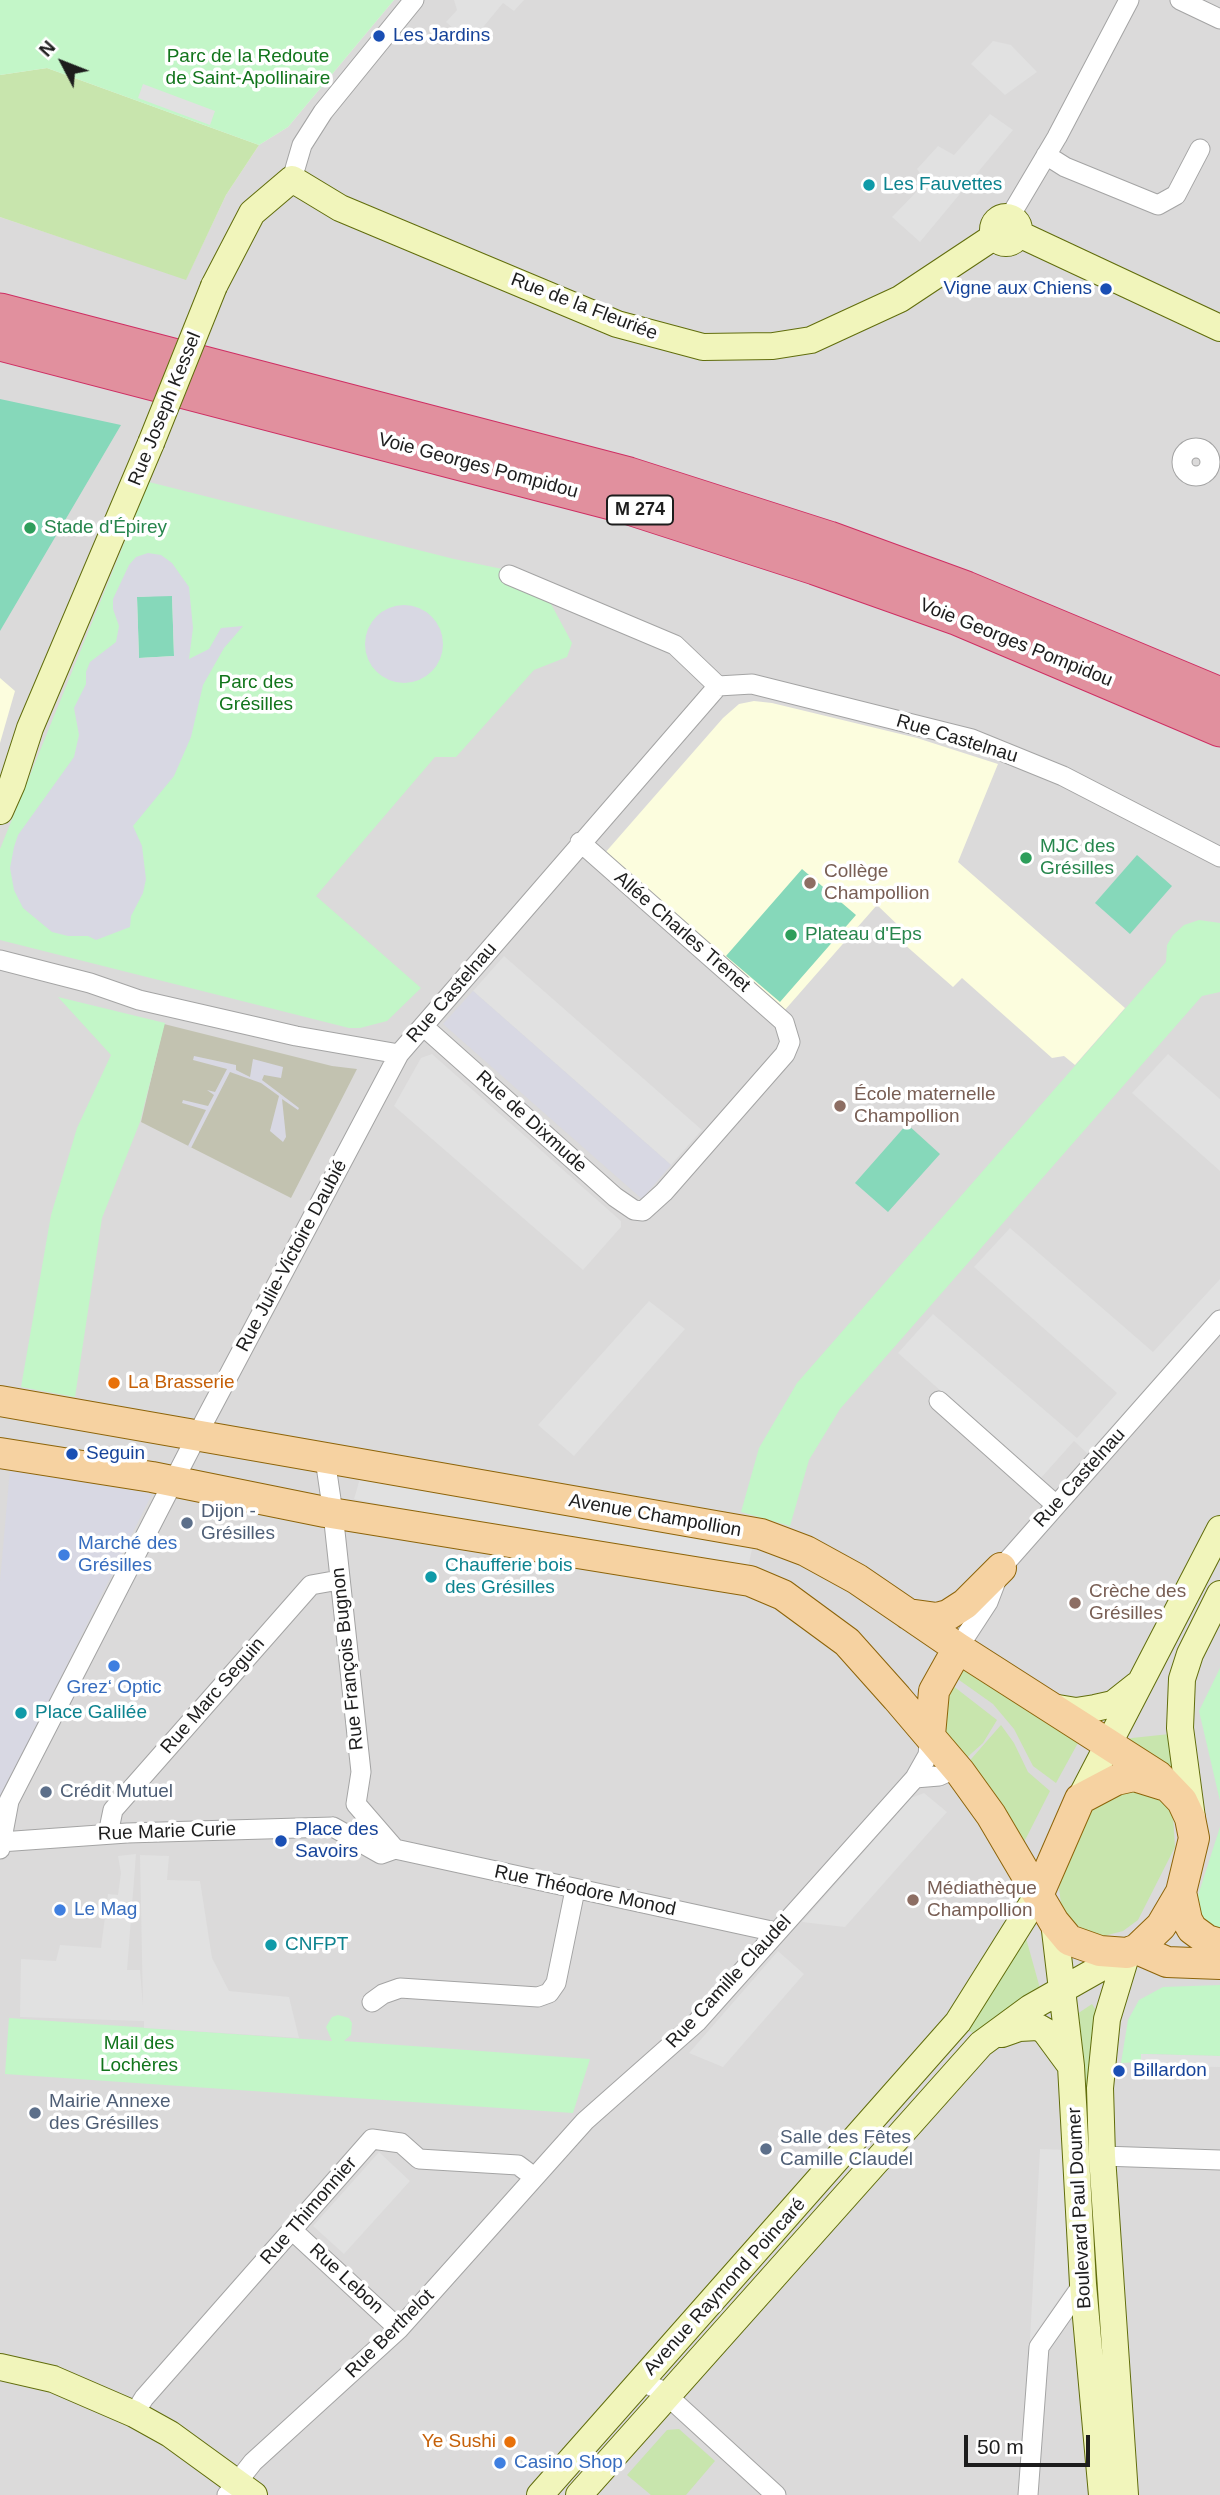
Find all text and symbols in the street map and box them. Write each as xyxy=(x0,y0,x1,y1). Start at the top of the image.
place label: Les Jardins xyxy=(393,25,490,47)
north arrow xyxy=(28,28,98,98)
marker: Les Jardins xyxy=(371,28,387,44)
text: N xyxy=(35,36,59,61)
park label: Parc de la Redoute de Saint-Apollinaire xyxy=(166,46,330,90)
place label: Les Fauvettes xyxy=(883,174,1002,196)
marker: Les Fauvettes xyxy=(861,177,877,193)
street label: Rue de la Fleuriée xyxy=(507,269,661,345)
place label: Vigne aux Chiens xyxy=(943,278,1092,300)
marker: Vigne aux Chiens xyxy=(1098,281,1114,297)
street label: Rue Joseph Kessel xyxy=(124,329,206,489)
street label: Voie Georges Pompidou xyxy=(376,428,580,504)
road number: M 274 xyxy=(607,496,673,524)
place label: Stade d'Épirey xyxy=(44,517,167,539)
marker: Stade d'Épirey xyxy=(22,520,38,536)
street label: Voie Georges Pompidou xyxy=(916,594,1116,692)
park label: Parc des Grésilles xyxy=(219,672,293,716)
street label: Rue Castelnau xyxy=(894,710,1020,768)
place label: MJC des Grésilles xyxy=(1040,836,1115,880)
marker: MJC des Grésilles xyxy=(1018,850,1034,866)
place label: Collège Champollion xyxy=(824,861,930,905)
street label: Allée Charles Trenet xyxy=(609,867,755,997)
marker: Collège Champollion xyxy=(802,875,818,891)
place label: Plateau d'Eps xyxy=(805,924,922,946)
marker: Plateau d'Eps xyxy=(783,927,799,943)
street label: Rue Castelnau xyxy=(402,938,502,1048)
street label: Rue de Dixmude xyxy=(471,1066,591,1178)
place label: École maternelle Champollion xyxy=(854,1084,996,1128)
marker: École maternelle Champollion xyxy=(832,1098,848,1114)
street label: Rue Julie-Victoire Daubié xyxy=(232,1156,352,1356)
place label: La Brasserie xyxy=(128,1372,235,1394)
marker: La Brasserie xyxy=(106,1375,122,1391)
street label: Rue Castelnau xyxy=(1029,1424,1131,1532)
place label: Seguin xyxy=(86,1443,145,1465)
marker: Seguin xyxy=(64,1446,80,1462)
street label: Avenue Champollion xyxy=(567,1490,743,1542)
place label: Dijon - Grésilles xyxy=(201,1501,275,1545)
marker: Dijon - Grésilles xyxy=(179,1515,195,1531)
place label: Marché des Grésilles xyxy=(78,1533,177,1577)
marker: Marché des Grésilles xyxy=(56,1547,72,1563)
place label: Chaufferie bois des Grésilles xyxy=(445,1555,572,1599)
street label: Rue François Bugnon xyxy=(327,1566,369,1752)
marker: Chaufferie bois des Grésilles xyxy=(423,1569,439,1585)
place label: Crèche des Grésilles xyxy=(1089,1581,1186,1625)
marker: Crèche des Grésilles xyxy=(1067,1595,1083,1611)
street label: Rue Marc Seguin xyxy=(156,1633,270,1759)
marker: Grez‘ Optic xyxy=(106,1658,122,1674)
place label: Grez‘ Optic xyxy=(66,1677,162,1699)
place label: Place Galilée xyxy=(35,1702,147,1724)
marker: Place Galilée xyxy=(13,1705,29,1721)
place label: Crédit Mutuel xyxy=(60,1781,173,1803)
marker: Crédit Mutuel xyxy=(38,1784,54,1800)
street label: Rue Marie Curie xyxy=(97,1818,237,1846)
place label: Place des Savoirs xyxy=(295,1819,378,1863)
marker: Place des Savoirs xyxy=(273,1833,289,1849)
street label: Rue Théodore Monod xyxy=(492,1861,678,1921)
place label: Médiathèque Champollion xyxy=(927,1878,1037,1922)
marker: Médiathèque Champollion xyxy=(905,1892,921,1908)
place label: Le Mag xyxy=(74,1899,137,1921)
marker: Le Mag xyxy=(52,1902,68,1918)
street label: Rue Camille Claudel xyxy=(662,1911,796,2053)
place label: CNFPT xyxy=(285,1934,348,1956)
marker: CNFPT xyxy=(263,1937,279,1953)
park label: Mail des Lochères xyxy=(100,2033,178,2077)
place label: Billardon xyxy=(1133,2060,1207,2082)
marker: Billardon xyxy=(1111,2063,1127,2079)
place label: Mairie Annexe des Grésilles xyxy=(49,2091,170,2135)
marker: Mairie Annexe des Grésilles xyxy=(27,2105,43,2121)
street label: Boulevard Paul Doumer xyxy=(1063,2107,1097,2309)
place label: Salle des Fêtes Camille Claudel xyxy=(780,2127,913,2171)
marker: Salle des Fêtes Camille Claudel xyxy=(758,2141,774,2157)
street label: Rue Thimonnier xyxy=(256,2153,362,2269)
street label: Avenue Raymond Poincaré xyxy=(639,2194,811,2380)
street label: Rue Lebon xyxy=(304,2239,388,2319)
street label: Rue Berthelot xyxy=(341,2285,439,2383)
scale bar xyxy=(968,2422,1094,2466)
place label: Ye Sushi xyxy=(422,2431,496,2453)
marker: Ye Sushi xyxy=(502,2434,518,2450)
text: 50 m xyxy=(977,2435,1024,2458)
place label: Casino Shop xyxy=(514,2452,623,2474)
marker: Casino Shop xyxy=(492,2455,508,2471)

